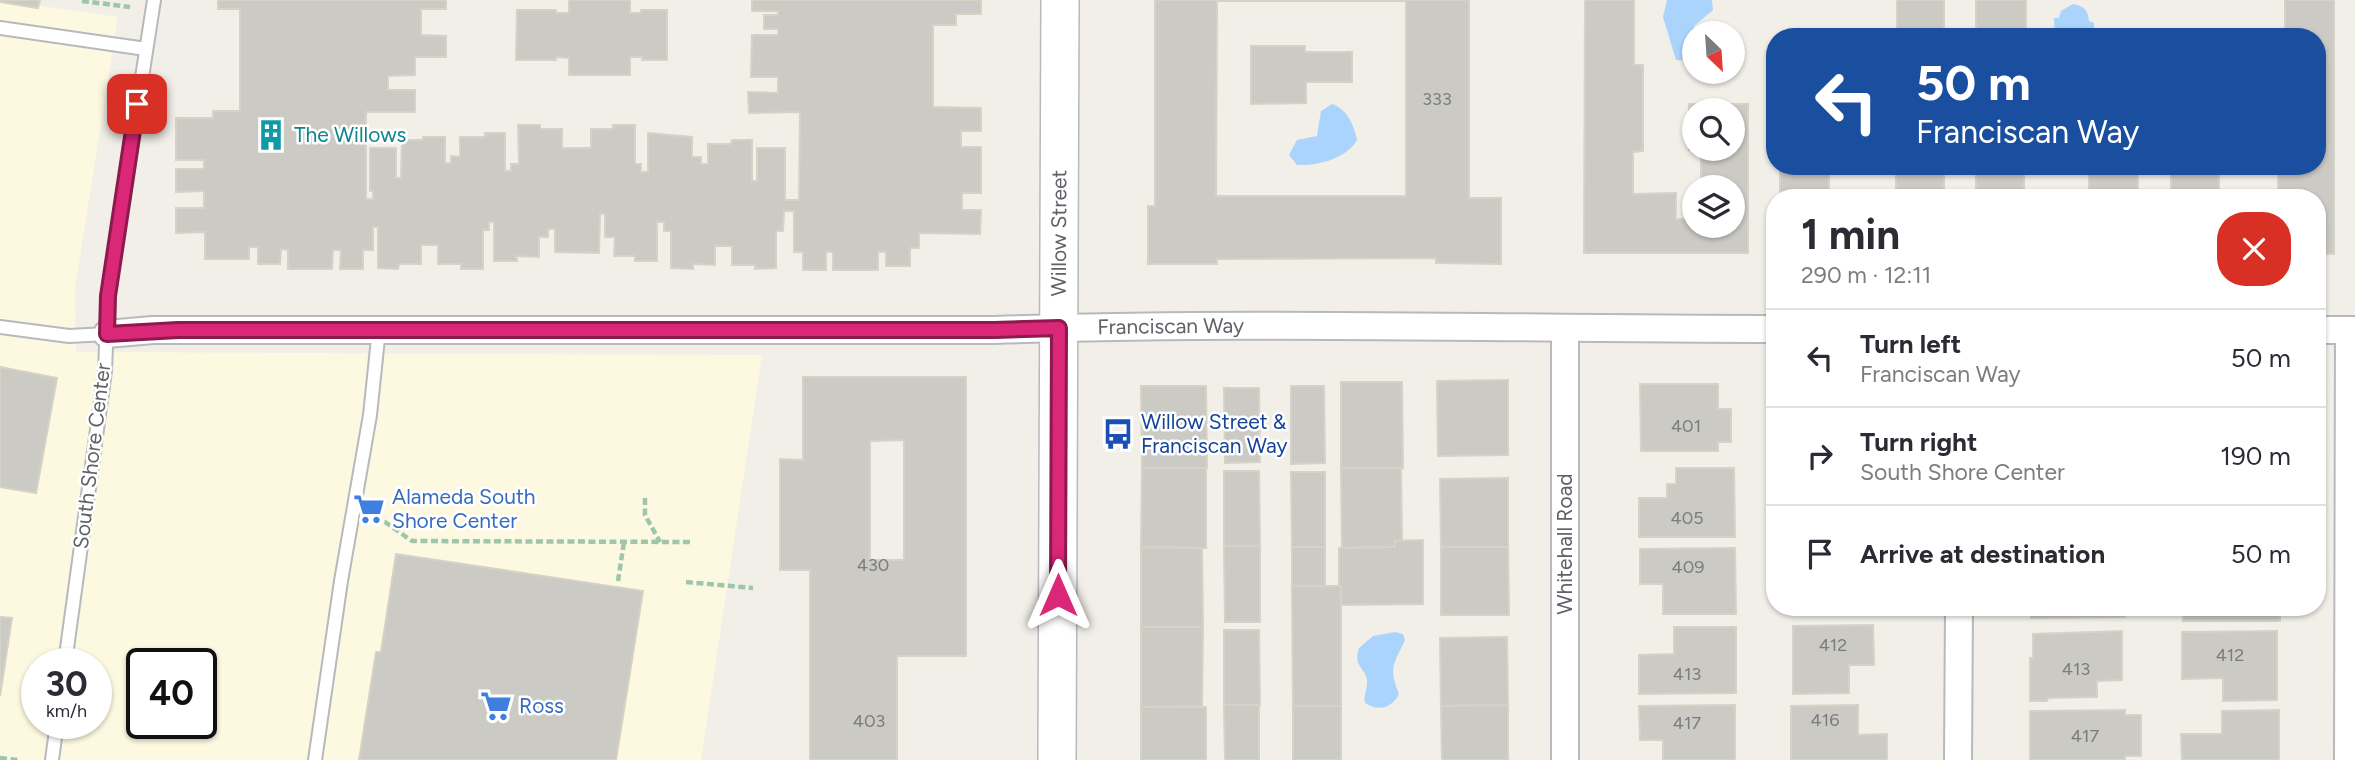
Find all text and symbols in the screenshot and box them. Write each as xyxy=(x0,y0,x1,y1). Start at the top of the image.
north arrow xyxy=(1682,21,1745,84)
map controls xyxy=(1682,21,1745,238)
text: 50 m xyxy=(1916,53,2031,112)
icon: left xyxy=(1801,56,1892,147)
pin xyxy=(107,74,167,134)
icon: arrive xyxy=(118,85,156,123)
house number: 333 xyxy=(1422,88,1452,110)
button: search xyxy=(1682,98,1745,161)
text: Franciscan Way xyxy=(1916,113,2139,151)
building icon: The Willows xyxy=(254,118,288,152)
place label: The Willows xyxy=(294,122,406,147)
street label: Willow Street xyxy=(1046,170,1071,296)
button: layers xyxy=(1682,175,1745,238)
text: 1 min xyxy=(1801,209,1900,260)
button: close xyxy=(2217,212,2291,286)
text: 290 m · 12:11 xyxy=(1801,261,1931,289)
street label: Franciscan Way xyxy=(1097,313,1244,339)
text: Turn left xyxy=(1860,328,1961,360)
icon: left xyxy=(1801,339,1839,377)
text: 50 m xyxy=(2231,342,2291,374)
text: Franciscan Way xyxy=(1860,360,2021,388)
street label: South Shore Center xyxy=(68,362,115,550)
place label: Willow Street & Franciscan Way xyxy=(1141,409,1288,458)
house number: 401 xyxy=(1671,415,1701,437)
bus stop icon: Willow Street & Franciscan Way xyxy=(1101,417,1135,451)
text: Turn right xyxy=(1860,426,1977,458)
icon: right xyxy=(1801,437,1839,475)
text: 190 m xyxy=(2220,440,2291,472)
text: South Shore Center xyxy=(1860,458,2065,486)
street label: Whitehall Road xyxy=(1552,473,1577,615)
place label: Alameda South Shore Center xyxy=(392,484,536,533)
supermarket icon: Alameda South Shore Center xyxy=(352,492,386,526)
house number: 405 xyxy=(1670,507,1704,529)
icon: arrive xyxy=(1801,535,1839,573)
text: Arrive at destination xyxy=(1860,538,2105,570)
text: 50 m xyxy=(2231,538,2291,570)
house number: 430 xyxy=(857,554,889,576)
house number: 409 xyxy=(1672,556,1704,578)
position arrow xyxy=(1021,558,1095,632)
house number: 412 xyxy=(1819,634,1847,656)
house number: 412 xyxy=(2216,644,2244,666)
speed limit sign: 40 xyxy=(126,648,217,739)
house number: 413 xyxy=(2062,658,2090,680)
text: 30 xyxy=(45,663,88,705)
house number: 413 xyxy=(1673,663,1701,685)
supermarket icon: Ross xyxy=(479,689,513,723)
place label: Ross xyxy=(519,693,564,718)
text: km/h xyxy=(46,700,87,722)
house number: 416 xyxy=(1811,709,1839,731)
house number: 403 xyxy=(853,710,885,732)
house number: 417 xyxy=(1673,712,1701,734)
house number: 417 xyxy=(2071,725,2099,747)

